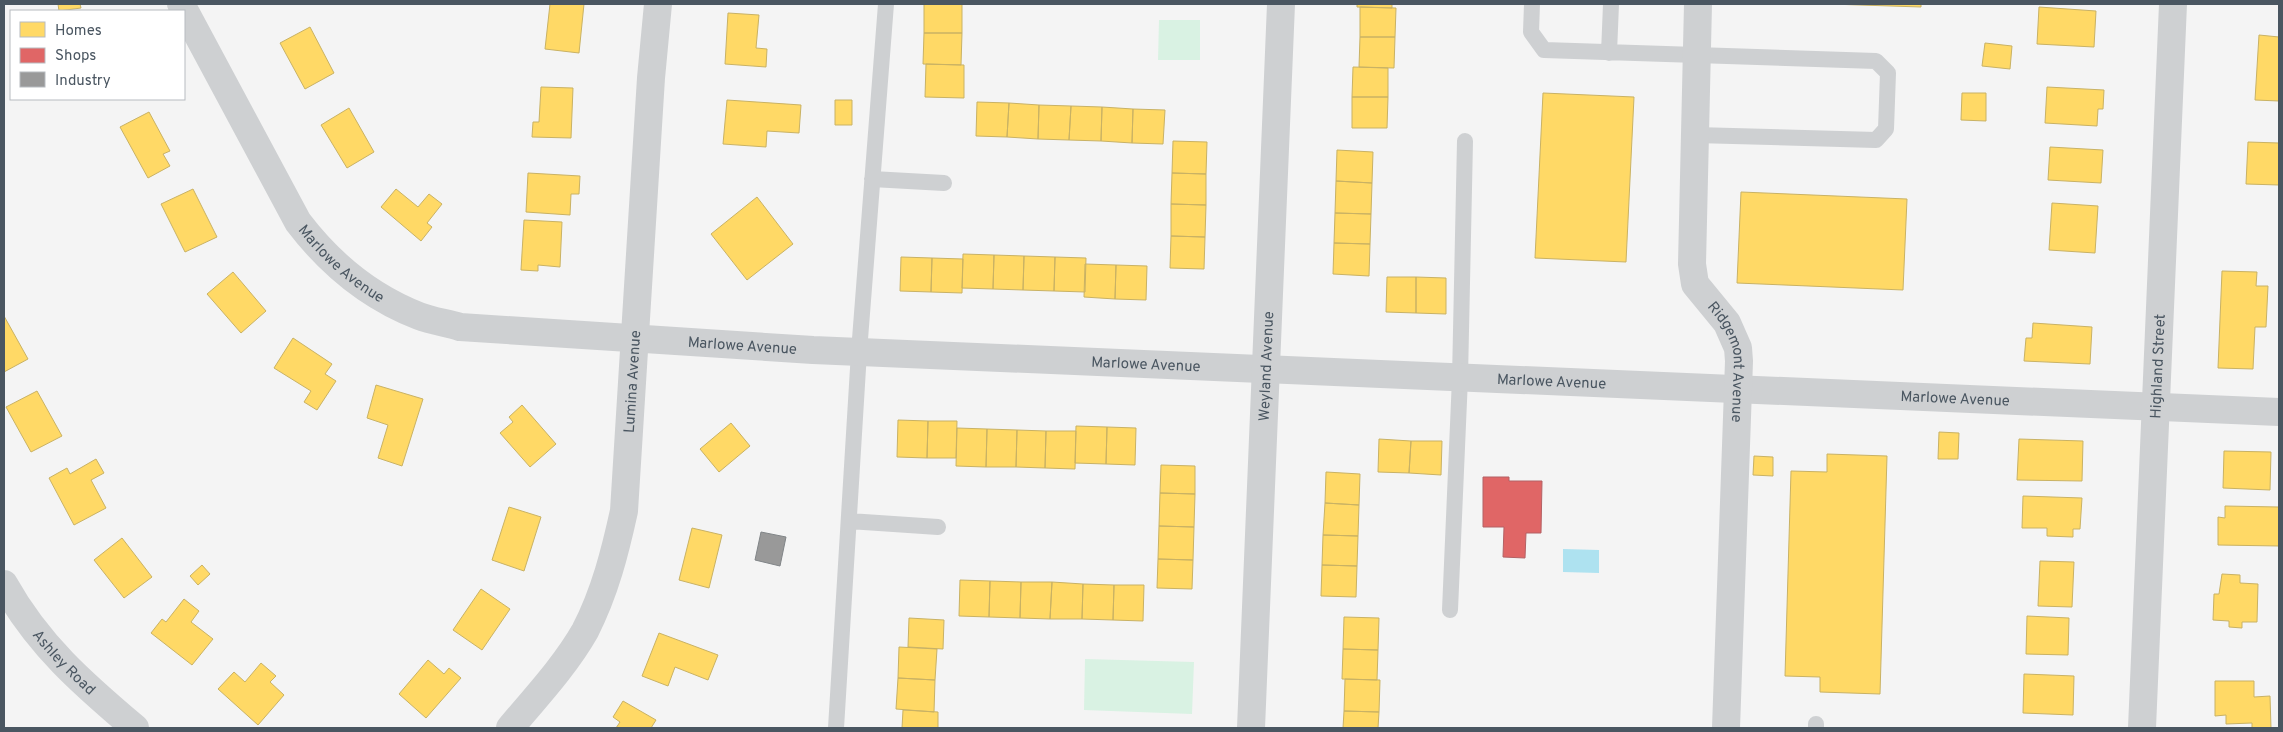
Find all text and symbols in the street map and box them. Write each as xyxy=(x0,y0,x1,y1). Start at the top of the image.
legend xyxy=(10,10,185,100)
text: Homes xyxy=(55,22,102,41)
text: Shops xyxy=(55,47,96,66)
text: Industry xyxy=(55,72,111,91)
street label: Marlowe Avenue xyxy=(293,222,387,308)
street label: Ridgemont Avenue xyxy=(1702,298,1747,423)
street label: Weyland Avenue xyxy=(1256,311,1279,422)
street label: Highland Street xyxy=(2147,313,2171,419)
street label: Lumina Avenue xyxy=(621,330,646,434)
street label: Marlowe Avenue xyxy=(687,334,797,360)
street label: Marlowe Avenue xyxy=(1091,354,1201,377)
street label: Marlowe Avenue xyxy=(1496,371,1607,395)
street label: Marlowe Avenue xyxy=(1900,388,2010,412)
street label: Ashley Road xyxy=(27,627,99,700)

